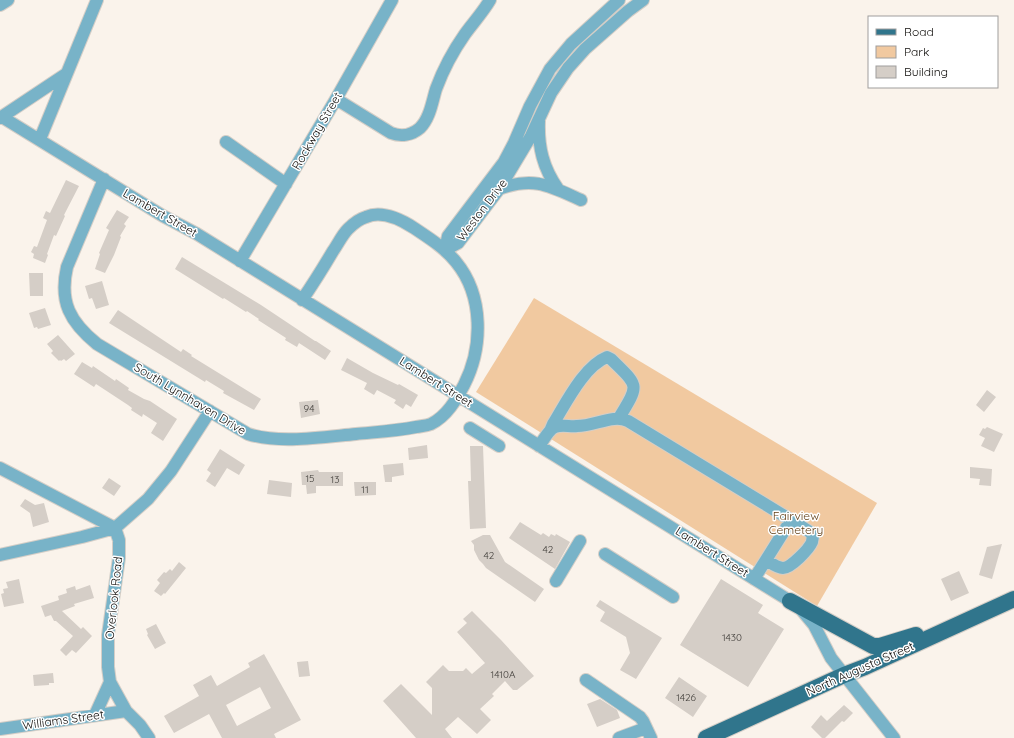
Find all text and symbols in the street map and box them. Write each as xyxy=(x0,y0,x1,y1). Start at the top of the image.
legend xyxy=(868,16,998,88)
text: Road xyxy=(904,24,934,39)
text: Park xyxy=(904,44,929,59)
text: Building xyxy=(904,64,948,79)
street label: Rockway Street xyxy=(288,89,345,172)
street label: Weston Drive xyxy=(453,175,510,244)
street label: Lambert Street xyxy=(120,185,200,240)
street label: Lambert Street xyxy=(397,353,476,410)
street label: South Lynnhaven Drive xyxy=(132,359,249,438)
house number: 94 xyxy=(304,402,314,415)
house number: 15 xyxy=(305,472,315,485)
house number: 13 xyxy=(331,473,339,486)
house number: 11 xyxy=(361,483,369,496)
park label: Fairview Cemetery xyxy=(769,508,823,537)
street label: Lambert Street xyxy=(673,523,752,580)
house number: 42 xyxy=(543,543,554,556)
house number: 42 xyxy=(484,549,495,562)
street label: Overlook Road xyxy=(102,556,125,640)
house number: 1430 xyxy=(722,631,742,644)
street label: North Augusta Street xyxy=(804,638,916,699)
house number: 1410A xyxy=(491,668,516,681)
house number: 1426 xyxy=(676,691,696,704)
street label: Williams Street xyxy=(21,706,105,733)

